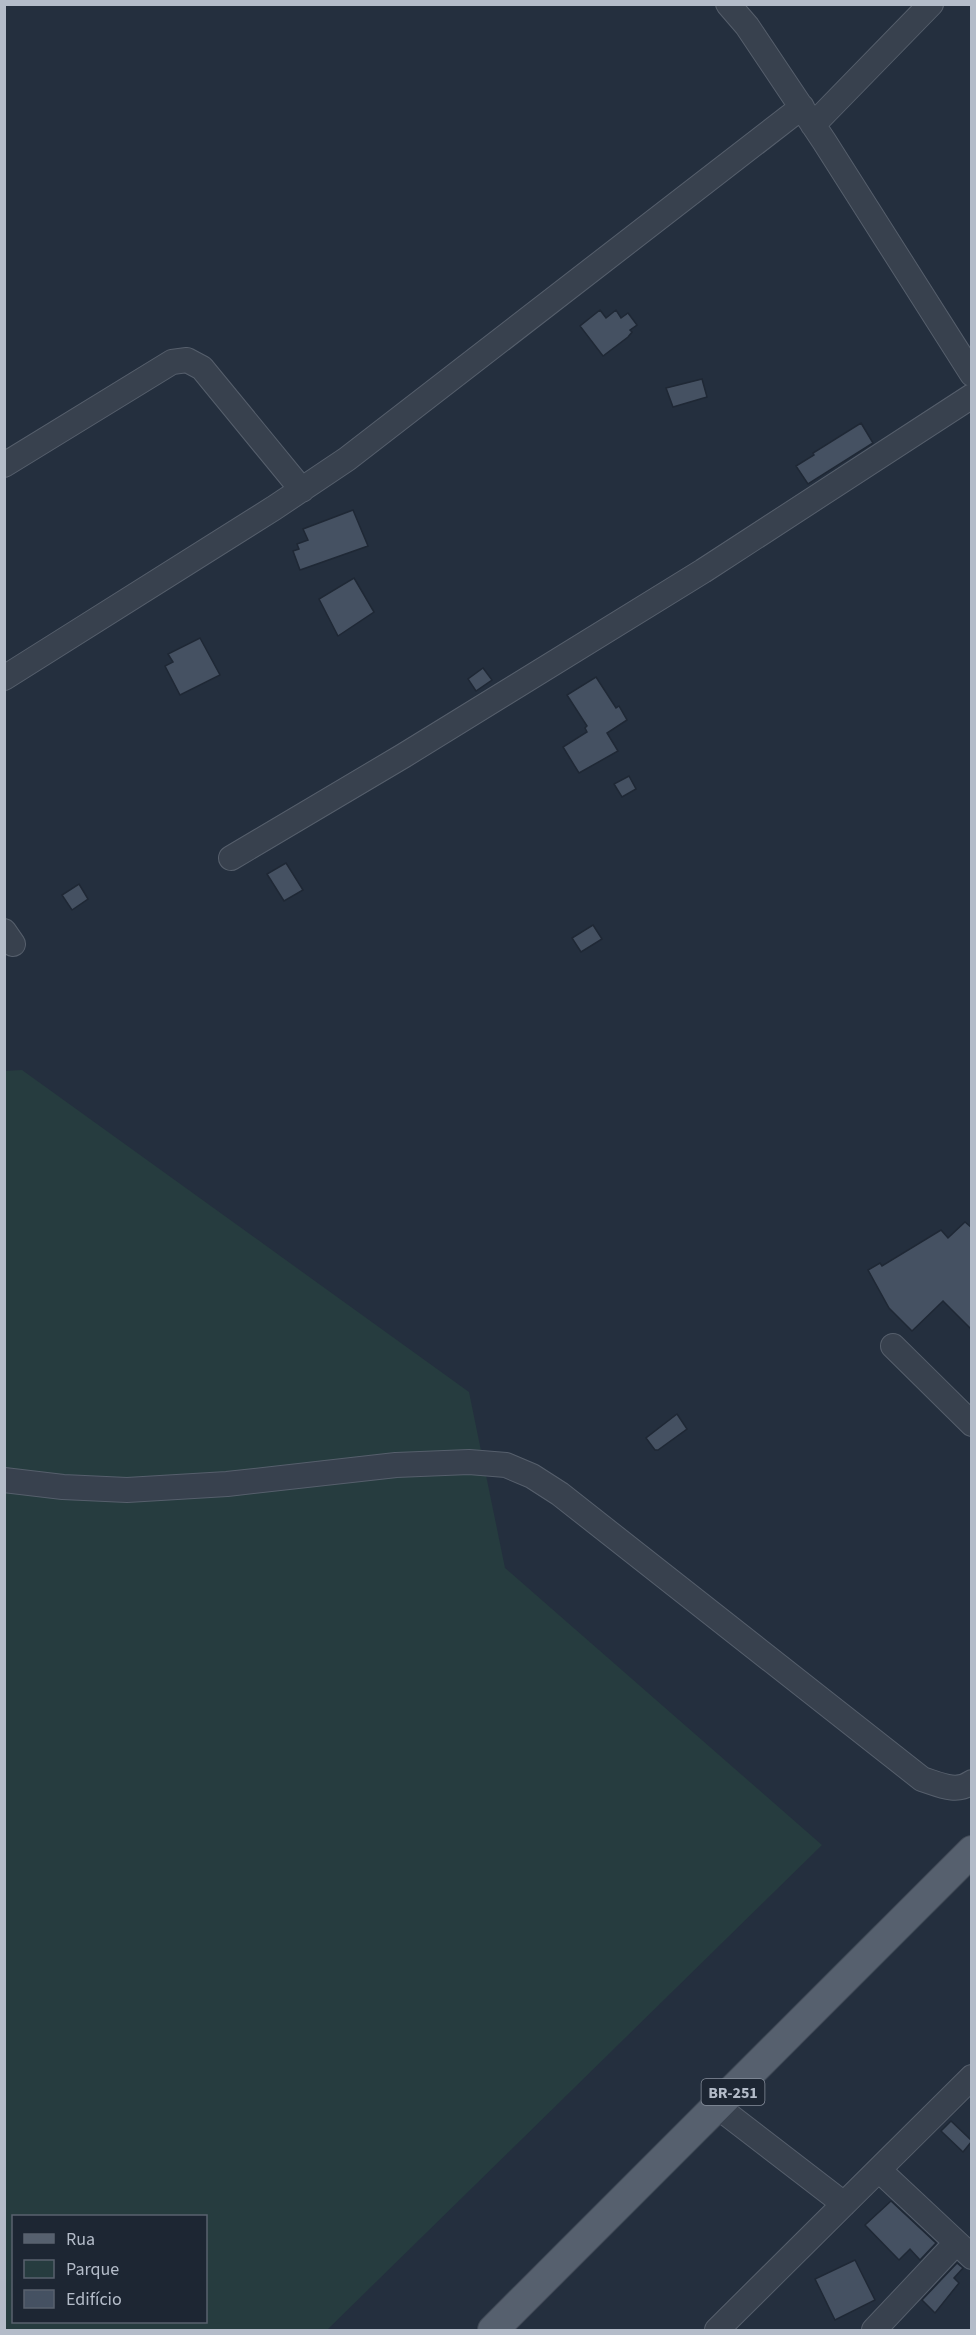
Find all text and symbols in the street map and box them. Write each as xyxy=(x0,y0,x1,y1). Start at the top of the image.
road number: BR-251 xyxy=(702,2079,764,2105)
legend xyxy=(12,2215,207,2323)
text: Rua xyxy=(66,2227,95,2252)
text: Parque xyxy=(66,2257,119,2282)
text: Edifício xyxy=(66,2287,122,2312)

